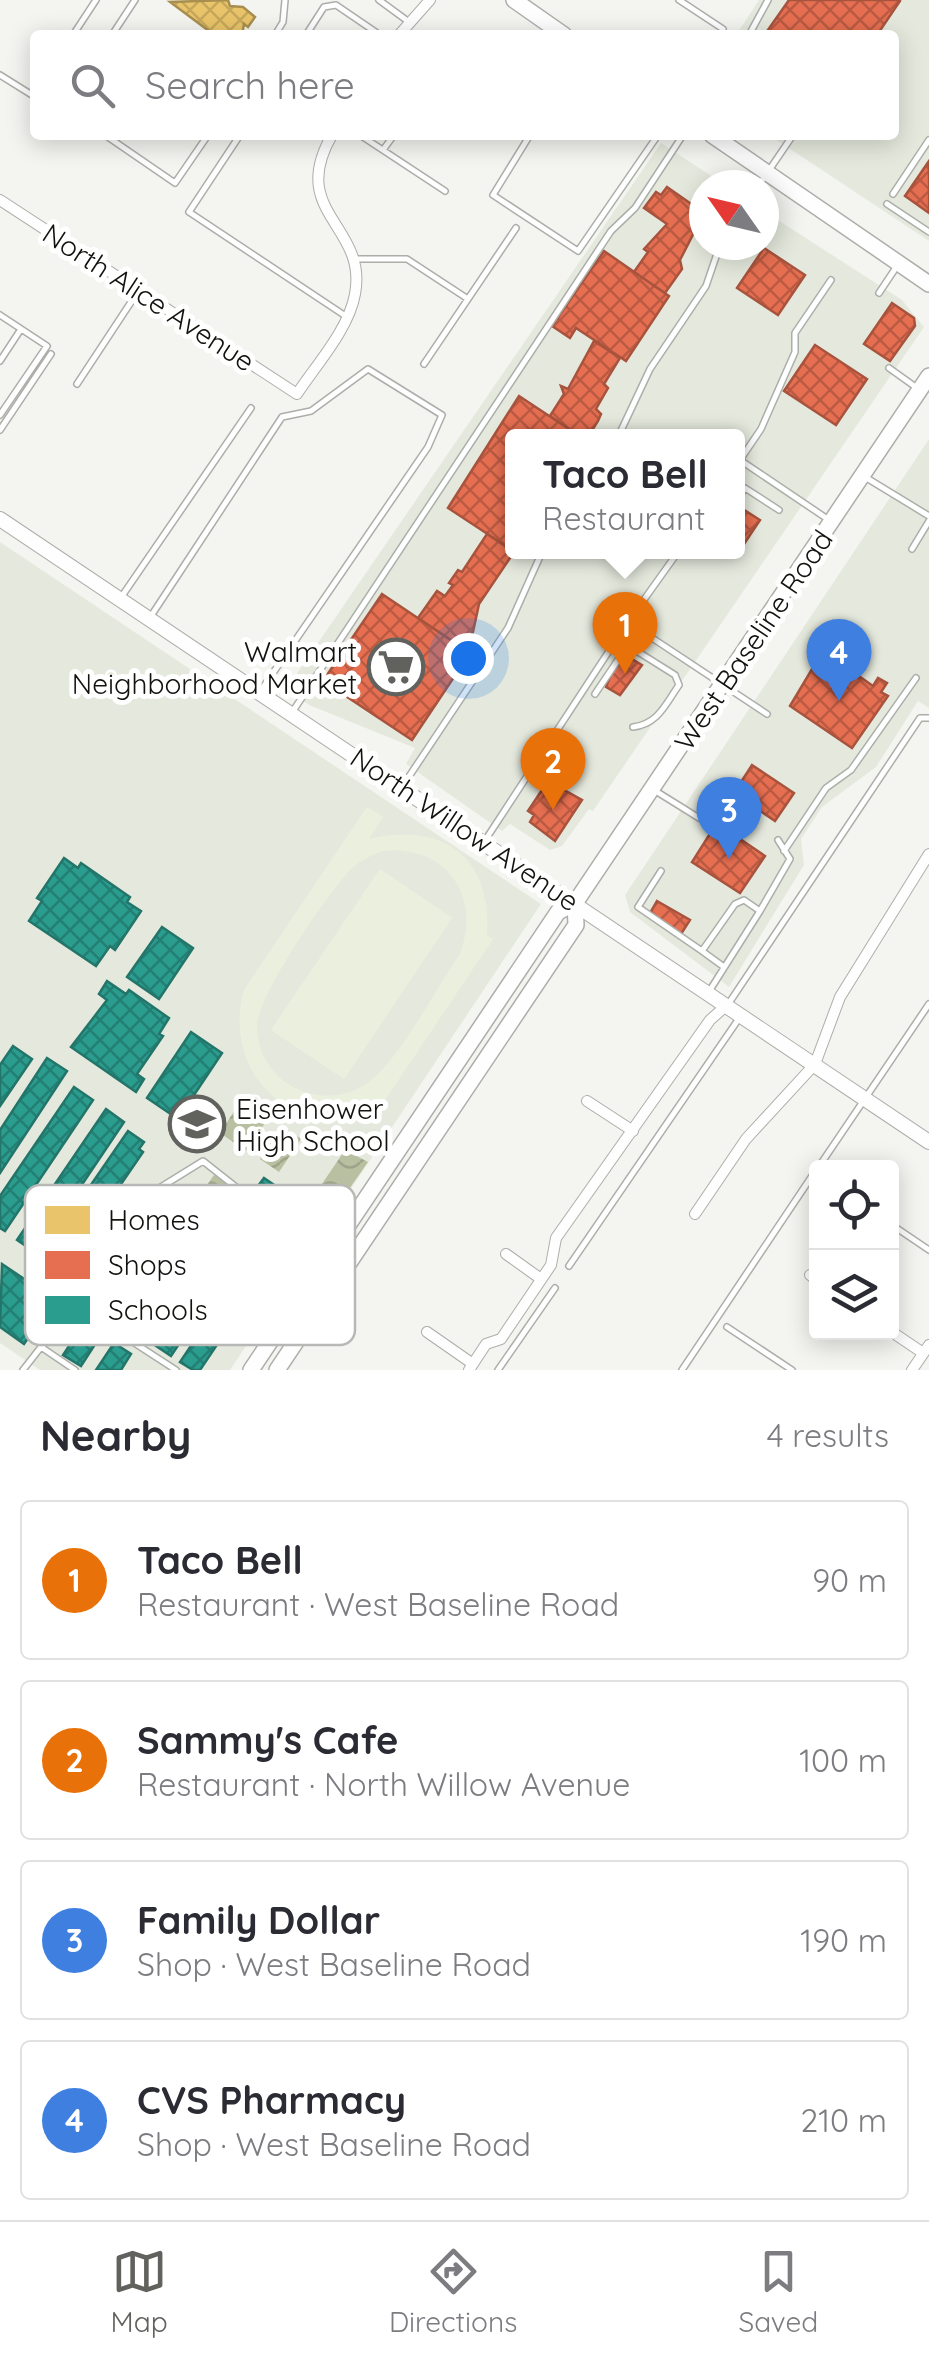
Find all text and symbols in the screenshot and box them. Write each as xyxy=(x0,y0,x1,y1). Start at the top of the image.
search box xyxy=(30,30,899,140)
icon: search xyxy=(65,58,120,113)
text: Search here xyxy=(145,61,355,109)
north arrow xyxy=(689,170,779,260)
street label: North Alice Avenue xyxy=(37,215,261,379)
popup xyxy=(505,429,745,559)
text: Taco Bell xyxy=(542,450,708,498)
text: Restaurant xyxy=(542,498,705,538)
street label: West Baseline Road xyxy=(666,523,840,757)
pin: 1 xyxy=(592,592,658,674)
pin: 4 xyxy=(806,618,872,701)
your location xyxy=(443,633,494,684)
place label: Walmart Neighborhood Market xyxy=(72,634,357,701)
supermarket icon: Walmart Neighborhood Market xyxy=(366,637,426,697)
pin: 2 xyxy=(520,728,586,810)
street label: North Willow Avenue xyxy=(344,740,586,918)
pin: 3 xyxy=(696,776,762,859)
place label: Eisenhower High School xyxy=(236,1091,390,1158)
school or university icon: Eisenhower High School xyxy=(167,1094,227,1154)
map controls xyxy=(809,1160,899,1340)
button: locate xyxy=(809,1160,899,1250)
legend xyxy=(25,1185,355,1345)
text: Homes xyxy=(108,1202,200,1237)
text: Shops xyxy=(108,1247,187,1282)
button: layers xyxy=(809,1250,899,1340)
text: Schools xyxy=(108,1292,208,1327)
text: Nearby xyxy=(40,1409,191,1462)
text: 4 results xyxy=(767,1415,889,1455)
text: Taco Bell xyxy=(137,1536,303,1584)
text: 1 xyxy=(68,1560,81,1600)
text: 90 m xyxy=(812,1560,887,1600)
text: Restaurant · West Baseline Road xyxy=(137,1584,619,1624)
text: Sammy's Cafe xyxy=(137,1716,398,1764)
text: 2 xyxy=(65,1740,84,1780)
text: 100 m xyxy=(799,1740,887,1780)
text: Restaurant · North Willow Avenue xyxy=(137,1764,630,1804)
text: Family Dollar xyxy=(137,1896,380,1944)
text: 3 xyxy=(66,1920,83,1960)
text: 190 m xyxy=(800,1920,887,1960)
text: Shop · West Baseline Road xyxy=(137,1944,531,1984)
text: CVS Pharmacy xyxy=(137,2076,406,2124)
text: 4 xyxy=(65,2100,84,2140)
text: 210 m xyxy=(800,2100,887,2140)
text: Shop · West Baseline Road xyxy=(137,2124,531,2164)
tab: Map xyxy=(111,2244,168,2339)
tab: Directions xyxy=(389,2244,517,2339)
tab: Saved xyxy=(739,2244,818,2339)

